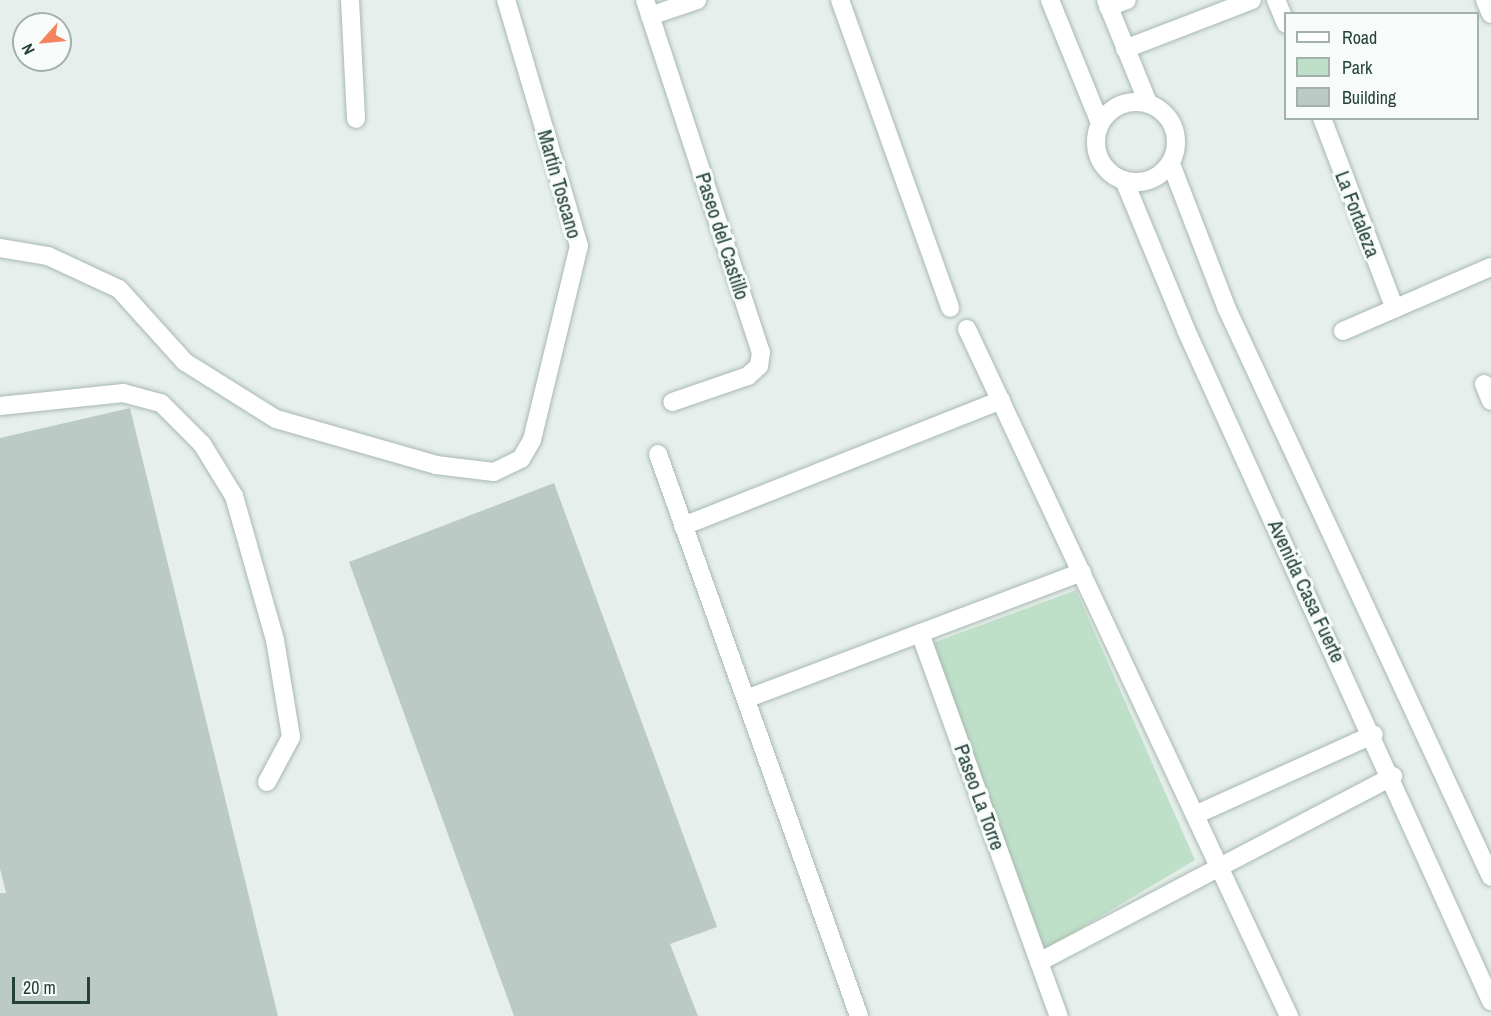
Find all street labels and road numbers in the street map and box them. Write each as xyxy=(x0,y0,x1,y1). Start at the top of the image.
street label: Martín Toscano xyxy=(533,127,587,241)
street label: La Fortaleza xyxy=(1331,168,1385,260)
street label: Paseo del Castillo xyxy=(691,169,755,303)
street label: Avenida Casa Fuerte xyxy=(1263,516,1351,666)
street label: Paseo La Torre xyxy=(950,741,1010,853)

